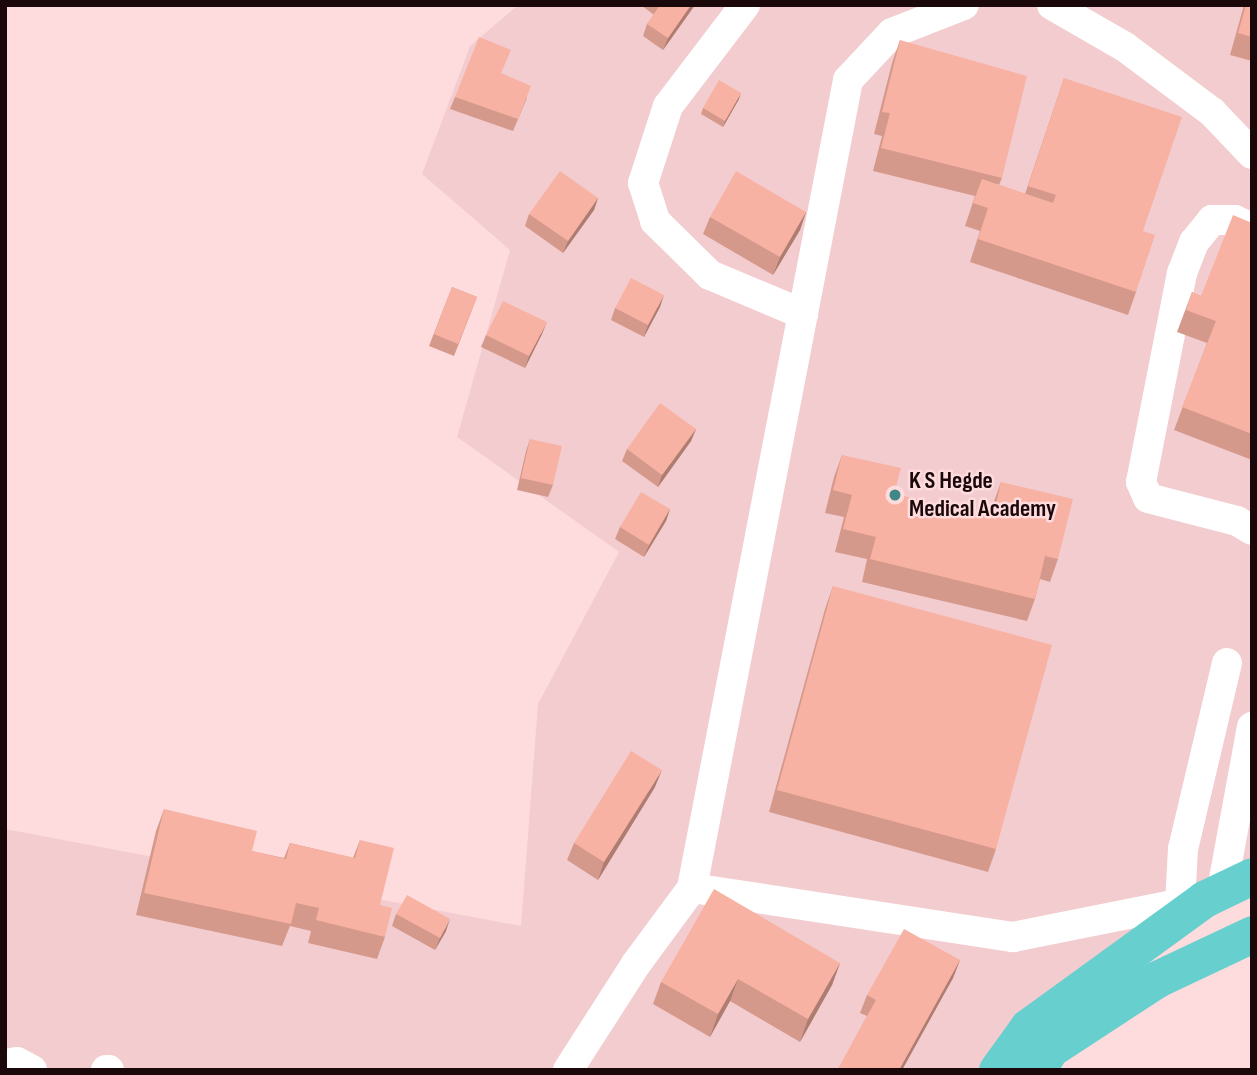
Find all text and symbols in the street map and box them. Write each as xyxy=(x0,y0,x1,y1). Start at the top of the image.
place label: K S Hegde Medical Academy xyxy=(909,467,1056,523)
marker: K S Hegde Medical Academy xyxy=(887,487,903,503)

